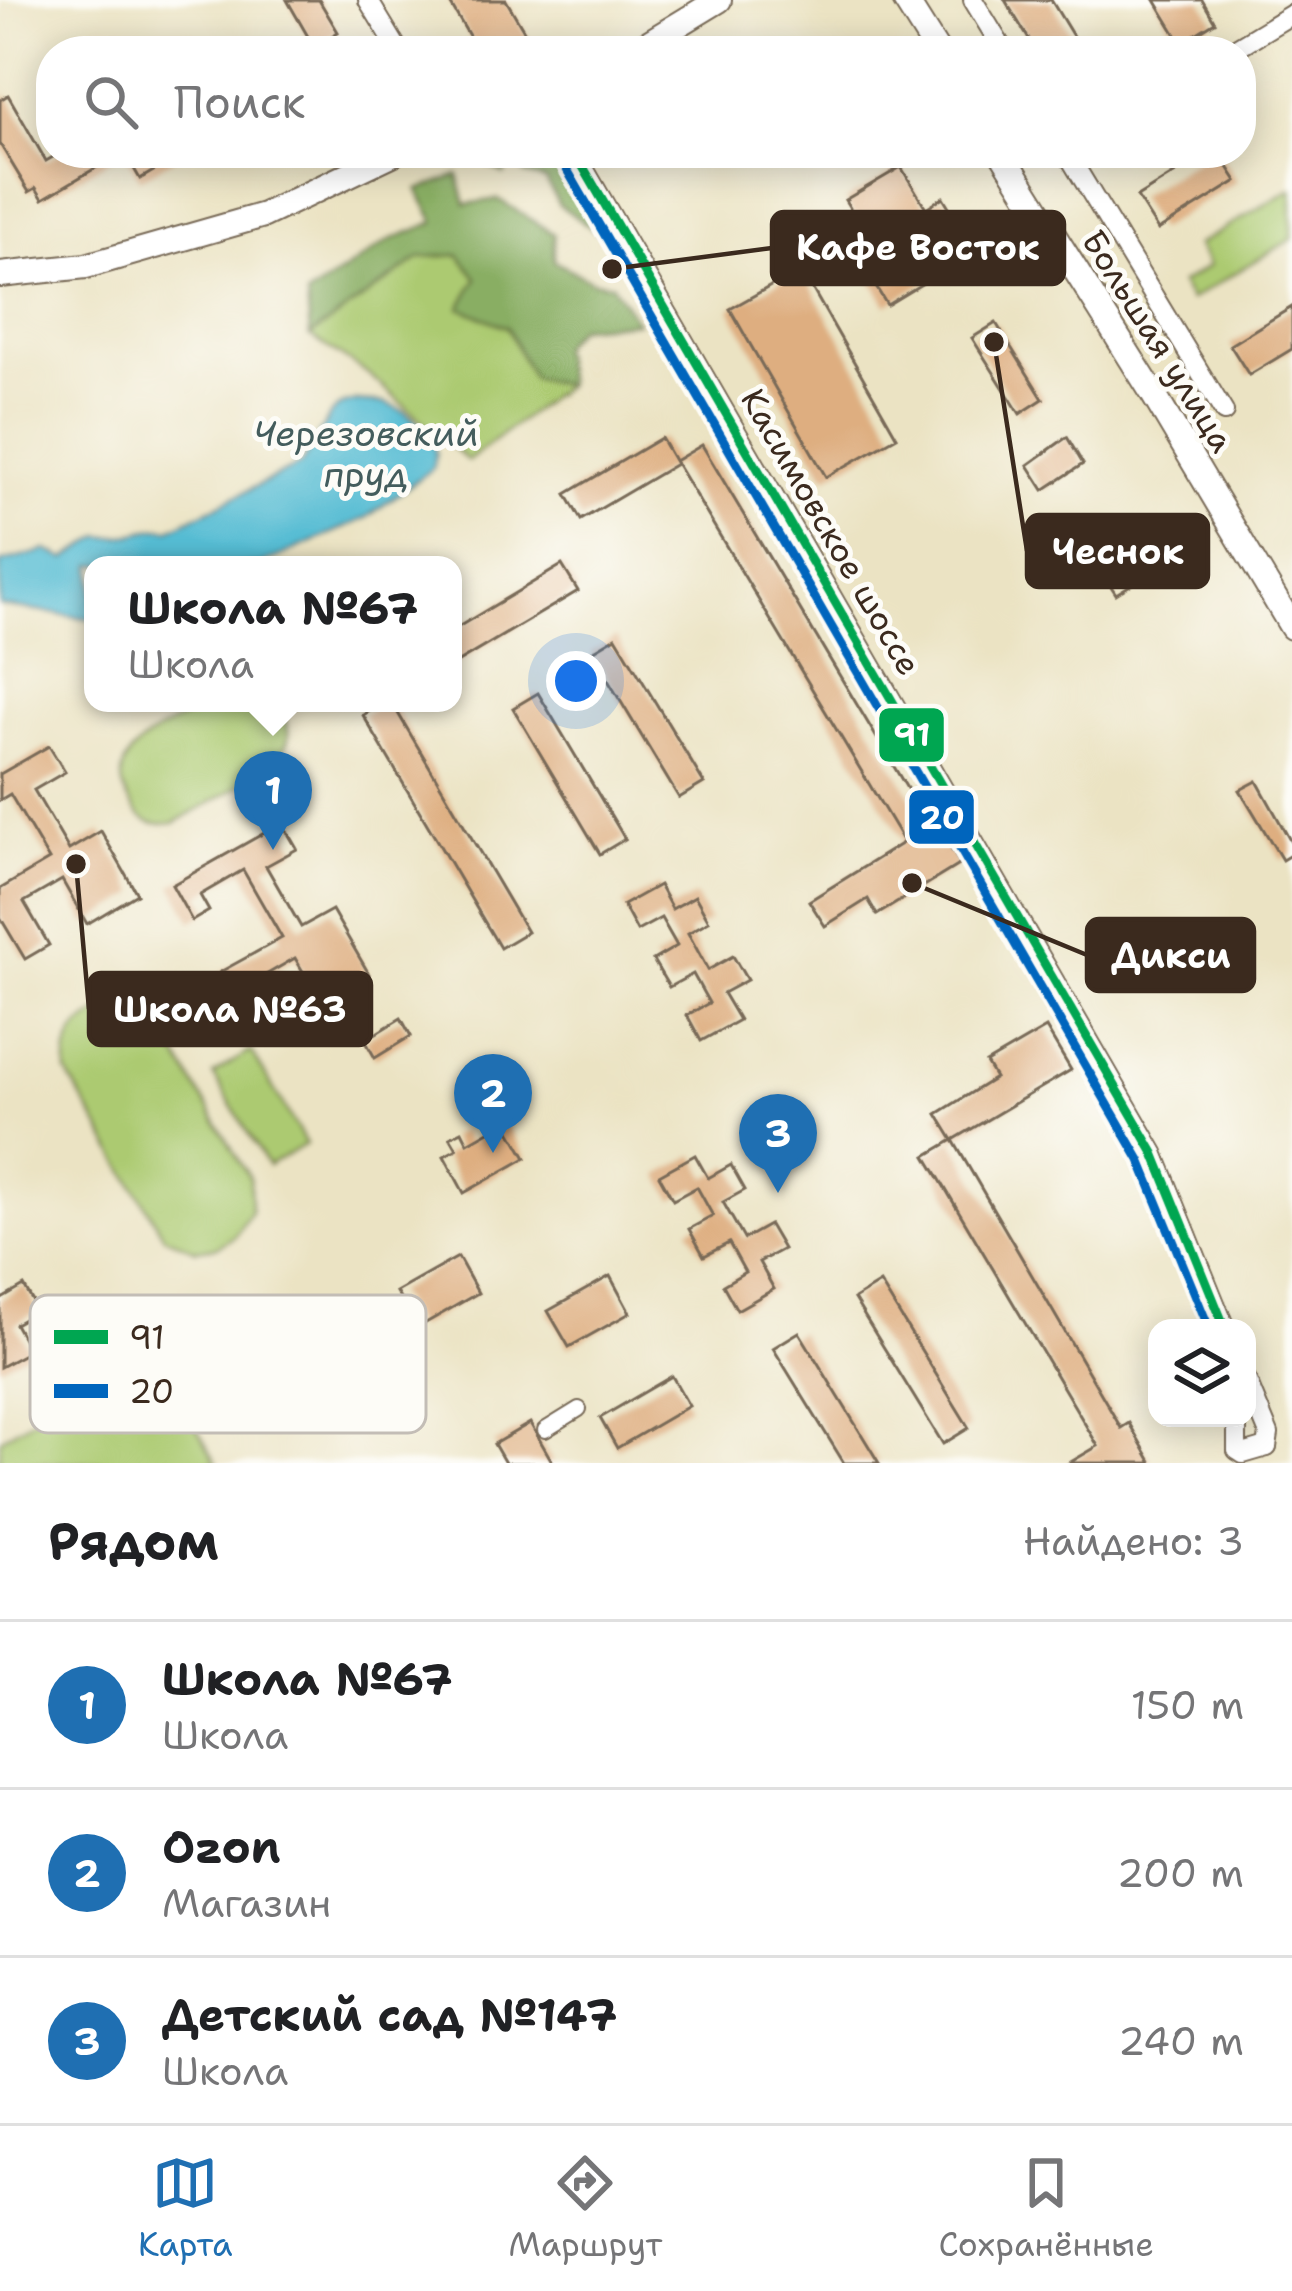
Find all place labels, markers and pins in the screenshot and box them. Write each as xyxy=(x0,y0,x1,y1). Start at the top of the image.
callout: Кафе Восток xyxy=(772,212,1064,284)
callout: Чеснок xyxy=(1027,515,1208,587)
pin: 1 xyxy=(234,751,312,850)
callout: Дикси xyxy=(1087,919,1254,991)
callout: Школа №63 xyxy=(89,973,371,1045)
pin: 2 xyxy=(454,1054,532,1153)
pin: 3 xyxy=(739,1094,817,1193)

